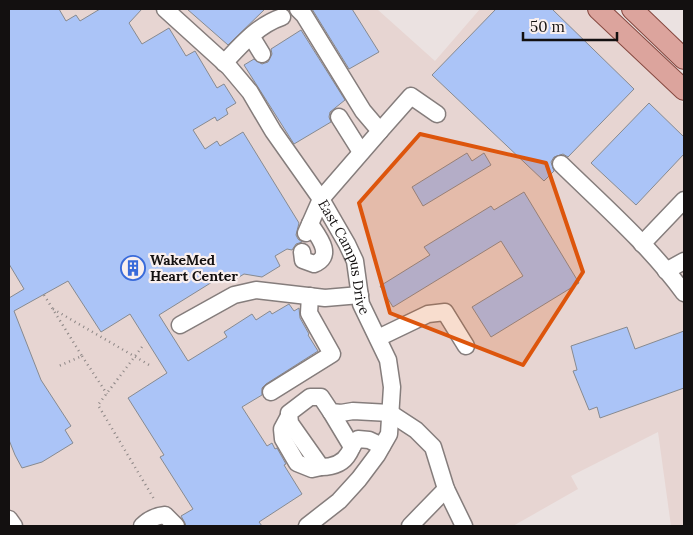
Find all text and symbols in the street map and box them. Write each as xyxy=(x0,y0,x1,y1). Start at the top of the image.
scale bar xyxy=(523,10,617,42)
text: 50 m xyxy=(530,17,565,36)
street label: East Campus Drive xyxy=(314,196,374,318)
place label: WakeMed Heart Center xyxy=(150,251,238,285)
building icon: WakeMed Heart Center xyxy=(120,255,146,281)

